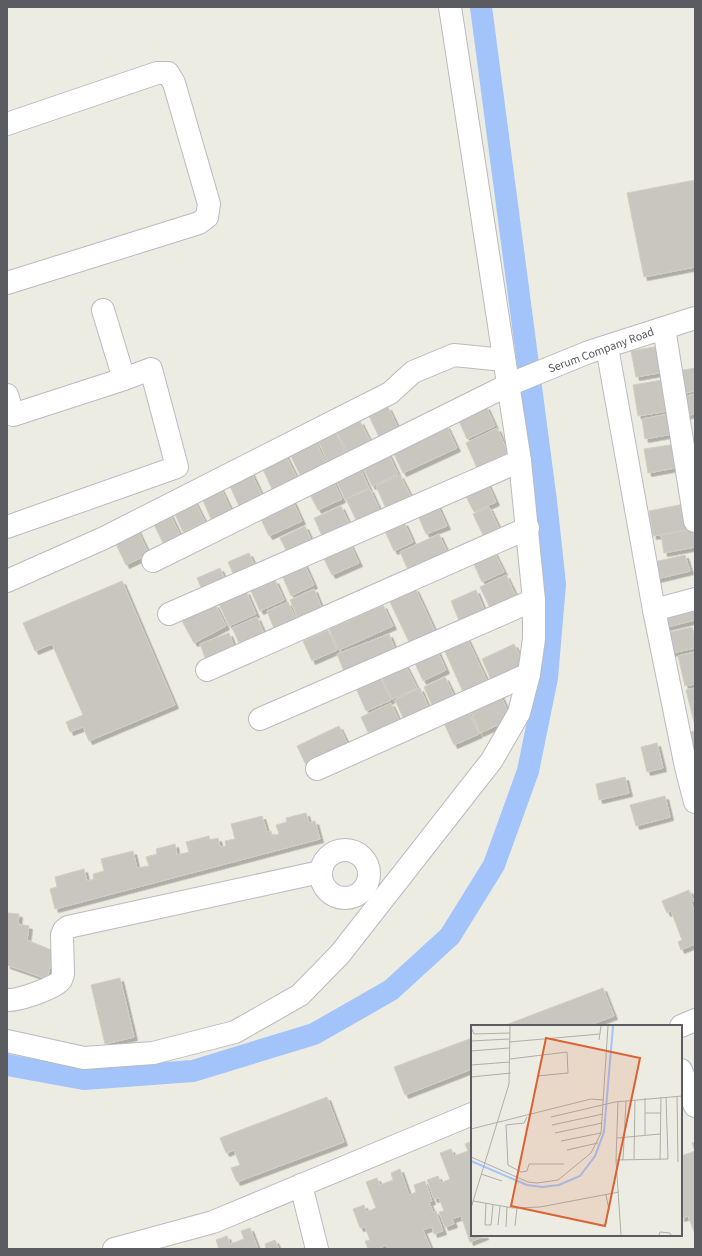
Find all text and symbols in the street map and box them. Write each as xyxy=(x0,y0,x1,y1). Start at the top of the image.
street label: Serum Company Road xyxy=(546,323,657,378)
inset map xyxy=(471,1025,682,1236)

